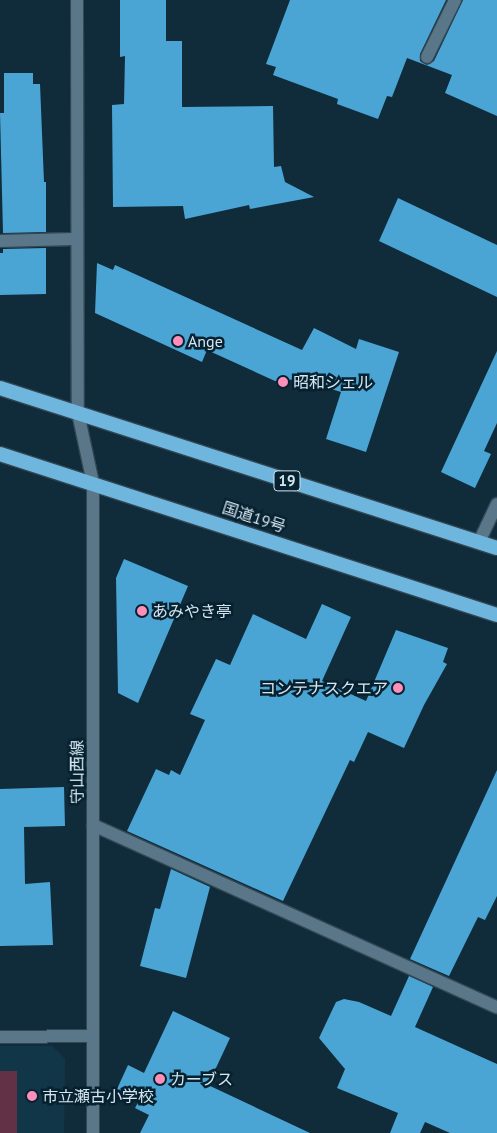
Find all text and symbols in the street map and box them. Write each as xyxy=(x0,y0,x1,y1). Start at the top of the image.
place label: Ange xyxy=(188,331,223,351)
marker: Ange xyxy=(172,335,184,347)
place label: 昭和シェル xyxy=(293,372,373,392)
marker: 昭和シェル xyxy=(277,376,289,388)
road number: 19 xyxy=(273,468,301,494)
street label: 国道19号 xyxy=(220,498,288,536)
place label: あみやき亭 xyxy=(152,601,232,621)
marker: あみやき亭 xyxy=(136,605,148,617)
place label: コンテナスクエア xyxy=(260,678,388,698)
marker: コンテナスクエア xyxy=(392,682,404,694)
street label: 守山西線 xyxy=(67,740,87,804)
place label: カーブス xyxy=(170,1069,234,1089)
marker: カーブス xyxy=(154,1073,166,1085)
place label: 市立瀬古小学校 xyxy=(42,1086,154,1106)
marker: 市立瀬古小学校 xyxy=(26,1090,38,1102)

